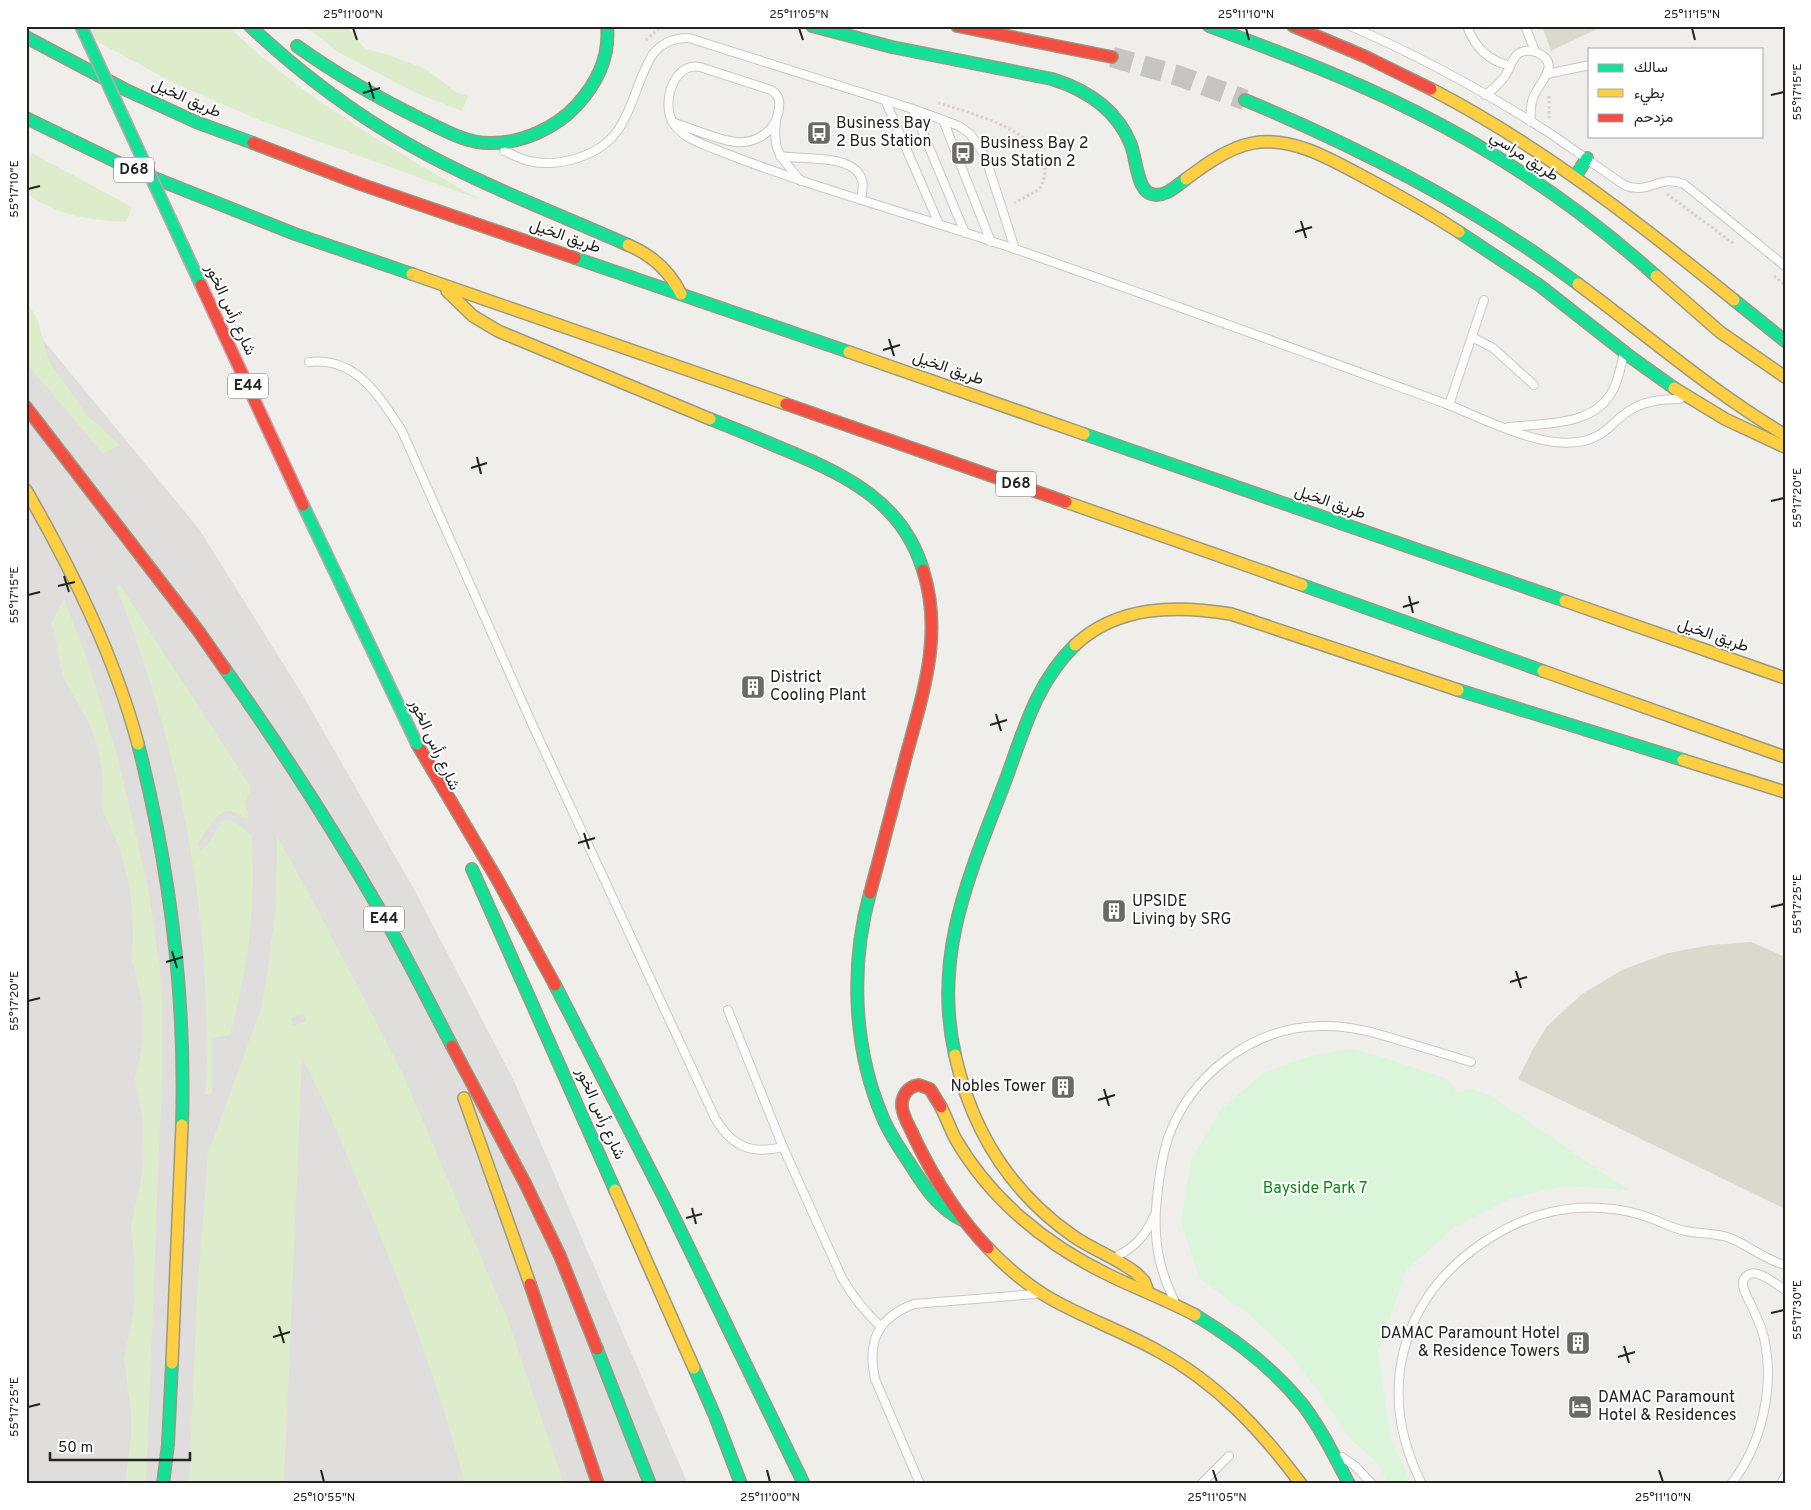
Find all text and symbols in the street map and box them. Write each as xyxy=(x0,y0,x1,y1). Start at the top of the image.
text: 25°11'00"N xyxy=(323,7,383,23)
text: 25°11'05"N xyxy=(769,7,829,23)
text: 25°11'10"N xyxy=(1218,7,1274,23)
text: 25°11'15"N xyxy=(1664,7,1720,23)
legend xyxy=(1588,48,1764,138)
text: سالك xyxy=(1634,59,1668,78)
text: 55°17'15"E xyxy=(1790,63,1806,121)
street label: طريق الخيل xyxy=(148,75,224,123)
text: بطيء xyxy=(1634,85,1664,106)
text: مزدحم xyxy=(1634,109,1673,128)
place label: Business Bay 2 Bus Station xyxy=(836,114,931,152)
bus stop icon: Business Bay 2 Bus Station xyxy=(806,120,832,146)
street label: طريق مراسي xyxy=(1485,127,1562,188)
place label: Business Bay 2 Bus Station 2 xyxy=(980,134,1089,172)
bus stop icon: Business Bay 2 Bus Station 2 xyxy=(950,140,976,166)
road number: D68 xyxy=(114,158,154,182)
text: 55°17'10"E xyxy=(7,160,23,218)
street label: طريق الخيل xyxy=(527,216,603,258)
street label: شارع رأس الخور xyxy=(200,260,260,359)
street label: طريق الخيل xyxy=(910,348,986,390)
road number: E44 xyxy=(228,374,268,398)
text: 55°17'20"E xyxy=(1790,468,1806,528)
road number: D68 xyxy=(996,472,1036,496)
street label: طريق الخيل xyxy=(1292,482,1368,524)
text: 55°17'15"E xyxy=(7,566,23,624)
street label: طريق الخيل xyxy=(1675,615,1751,657)
place label: District Cooling Plant xyxy=(770,668,867,706)
building icon: District Cooling Plant xyxy=(740,674,766,700)
street label: شارع رأس الخور xyxy=(404,695,464,794)
text: 55°17'25"E xyxy=(1790,874,1806,934)
place label: UPSIDE Living by SRG xyxy=(1132,892,1232,930)
building icon: UPSIDE Living by SRG xyxy=(1101,898,1127,924)
road number: E44 xyxy=(364,906,404,932)
text: 55°17'20"E xyxy=(7,971,23,1031)
street label: شارع رأس الخور xyxy=(570,1064,629,1163)
building icon: Nobles Tower xyxy=(1050,1074,1076,1100)
place label: Nobles Tower xyxy=(951,1077,1046,1097)
park label: Bayside Park 7 xyxy=(1263,1179,1367,1199)
text: 55°17'30"E xyxy=(1790,1280,1806,1340)
place label: DAMAC Paramount Hotel & Residence Towers xyxy=(1380,1324,1560,1362)
building icon: DAMAC Paramount Hotel & Residence Towers xyxy=(1565,1330,1591,1356)
text: 55°17'25"E xyxy=(7,1377,23,1437)
place label: DAMAC Paramount Hotel & Residences xyxy=(1598,1388,1736,1426)
hotel icon: DAMAC Paramount Hotel & Residences xyxy=(1567,1394,1593,1420)
scale bar xyxy=(50,1430,190,1462)
text: 50 m xyxy=(58,1439,93,1458)
text: 25°10'55"N xyxy=(293,1490,355,1506)
text: 25°11'00"N xyxy=(740,1490,800,1506)
text: 25°11'05"N xyxy=(1187,1490,1247,1506)
text: 25°11'10"N xyxy=(1635,1490,1691,1506)

